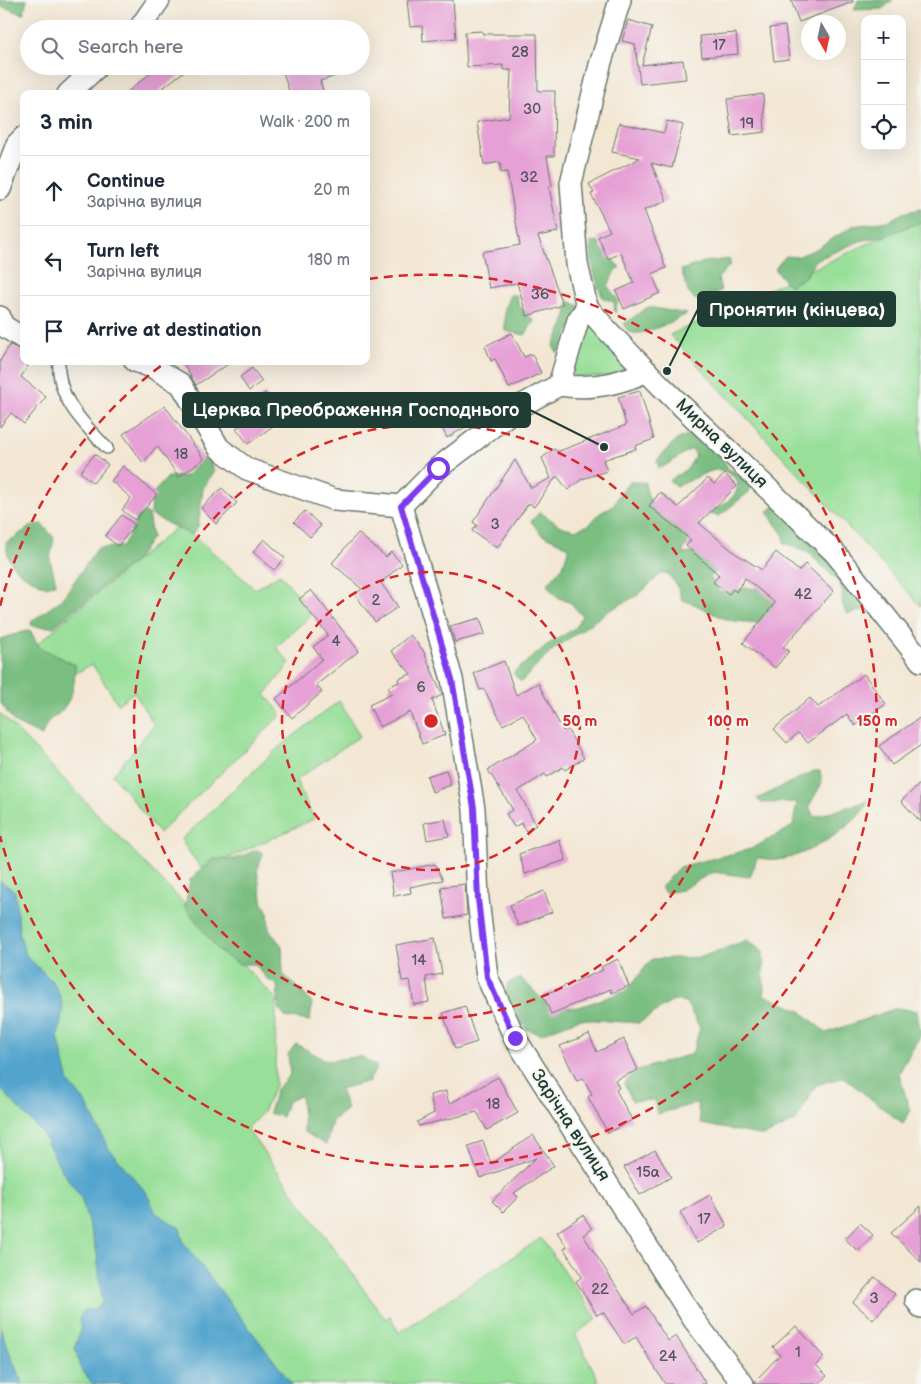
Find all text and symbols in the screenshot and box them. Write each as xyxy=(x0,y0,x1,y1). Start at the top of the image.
north arrow xyxy=(801,15,846,60)
map controls xyxy=(861,15,906,150)
button: + xyxy=(861,15,906,60)
search box xyxy=(20,20,370,75)
icon: search xyxy=(38,34,66,62)
text: Search here xyxy=(78,36,183,59)
house number: 17 xyxy=(712,36,726,55)
house number: 28 xyxy=(511,43,529,62)
button: − xyxy=(861,60,906,105)
house number: 30 xyxy=(523,100,541,119)
button: locate xyxy=(861,105,906,150)
text: 3 min xyxy=(40,110,93,135)
text: Walk · 200 m xyxy=(260,113,350,132)
house number: 19 xyxy=(740,114,754,133)
house number: 32 xyxy=(520,168,538,187)
text: Continue xyxy=(87,170,165,193)
icon: ahead xyxy=(40,177,68,205)
text: 20 m xyxy=(314,181,350,200)
text: Зарічна вулиця xyxy=(87,193,202,212)
text: Turn left xyxy=(87,240,159,263)
icon: left xyxy=(40,247,68,275)
text: 180 m xyxy=(308,251,350,270)
text: Зарічна вулиця xyxy=(87,263,202,282)
house number: 36 xyxy=(531,285,549,304)
callout: Пронятин (кінцева) xyxy=(698,292,895,326)
text: Пронятин (кінцева) xyxy=(709,299,885,322)
icon: arrive xyxy=(40,317,68,345)
text: Arrive at destination xyxy=(87,319,262,342)
callout: Церква Преображення Господнього xyxy=(183,393,530,427)
street label: Мирна вулиця xyxy=(671,394,772,492)
text: Церква Преображення Господнього xyxy=(192,399,520,422)
house number: 18 xyxy=(174,445,189,464)
route start xyxy=(427,457,450,480)
house number: 3 xyxy=(490,515,500,534)
house number: 42 xyxy=(794,585,812,604)
house number: 2 xyxy=(372,591,381,610)
house number: 4 xyxy=(331,632,341,651)
house number: 6 xyxy=(416,678,426,697)
centre of rings xyxy=(422,712,440,730)
text: 50 m xyxy=(563,712,598,731)
text: 100 m xyxy=(707,712,749,731)
text: 150 m xyxy=(856,712,898,731)
house number: 14 xyxy=(412,951,426,970)
route end xyxy=(504,1027,527,1050)
street label: Зарічна вулиця xyxy=(527,1065,615,1185)
house number: 18 xyxy=(486,1095,501,1114)
house number: 15а xyxy=(636,1163,660,1182)
house number: 17 xyxy=(697,1210,711,1229)
house number: 22 xyxy=(591,1280,609,1299)
house number: 3 xyxy=(869,1289,879,1308)
house number: 1 xyxy=(795,1343,801,1362)
house number: 24 xyxy=(659,1347,677,1366)

